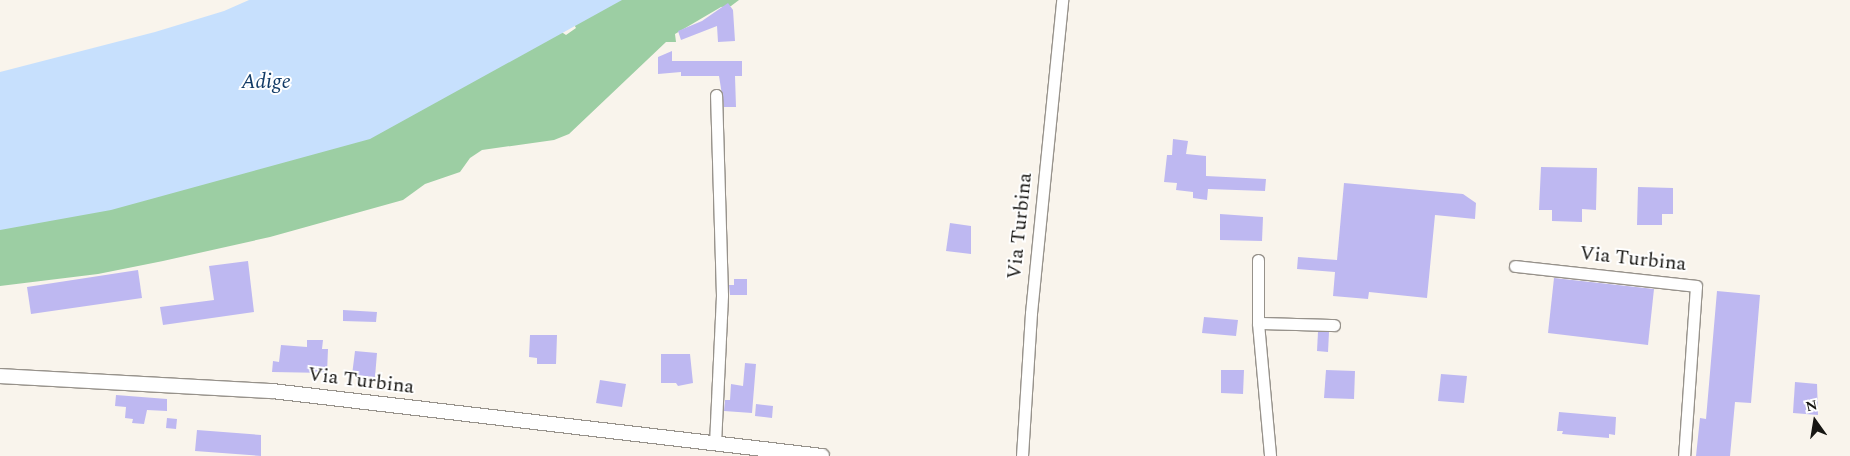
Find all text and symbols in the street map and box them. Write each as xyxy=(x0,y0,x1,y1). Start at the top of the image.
water label: Adige xyxy=(241,69,291,95)
street label: Via Turbina xyxy=(1002,172,1038,280)
street label: Via Turbina xyxy=(1579,241,1687,277)
street label: Via Turbina xyxy=(306,363,416,399)
text: N xyxy=(1804,394,1819,417)
north arrow xyxy=(1790,396,1840,446)

